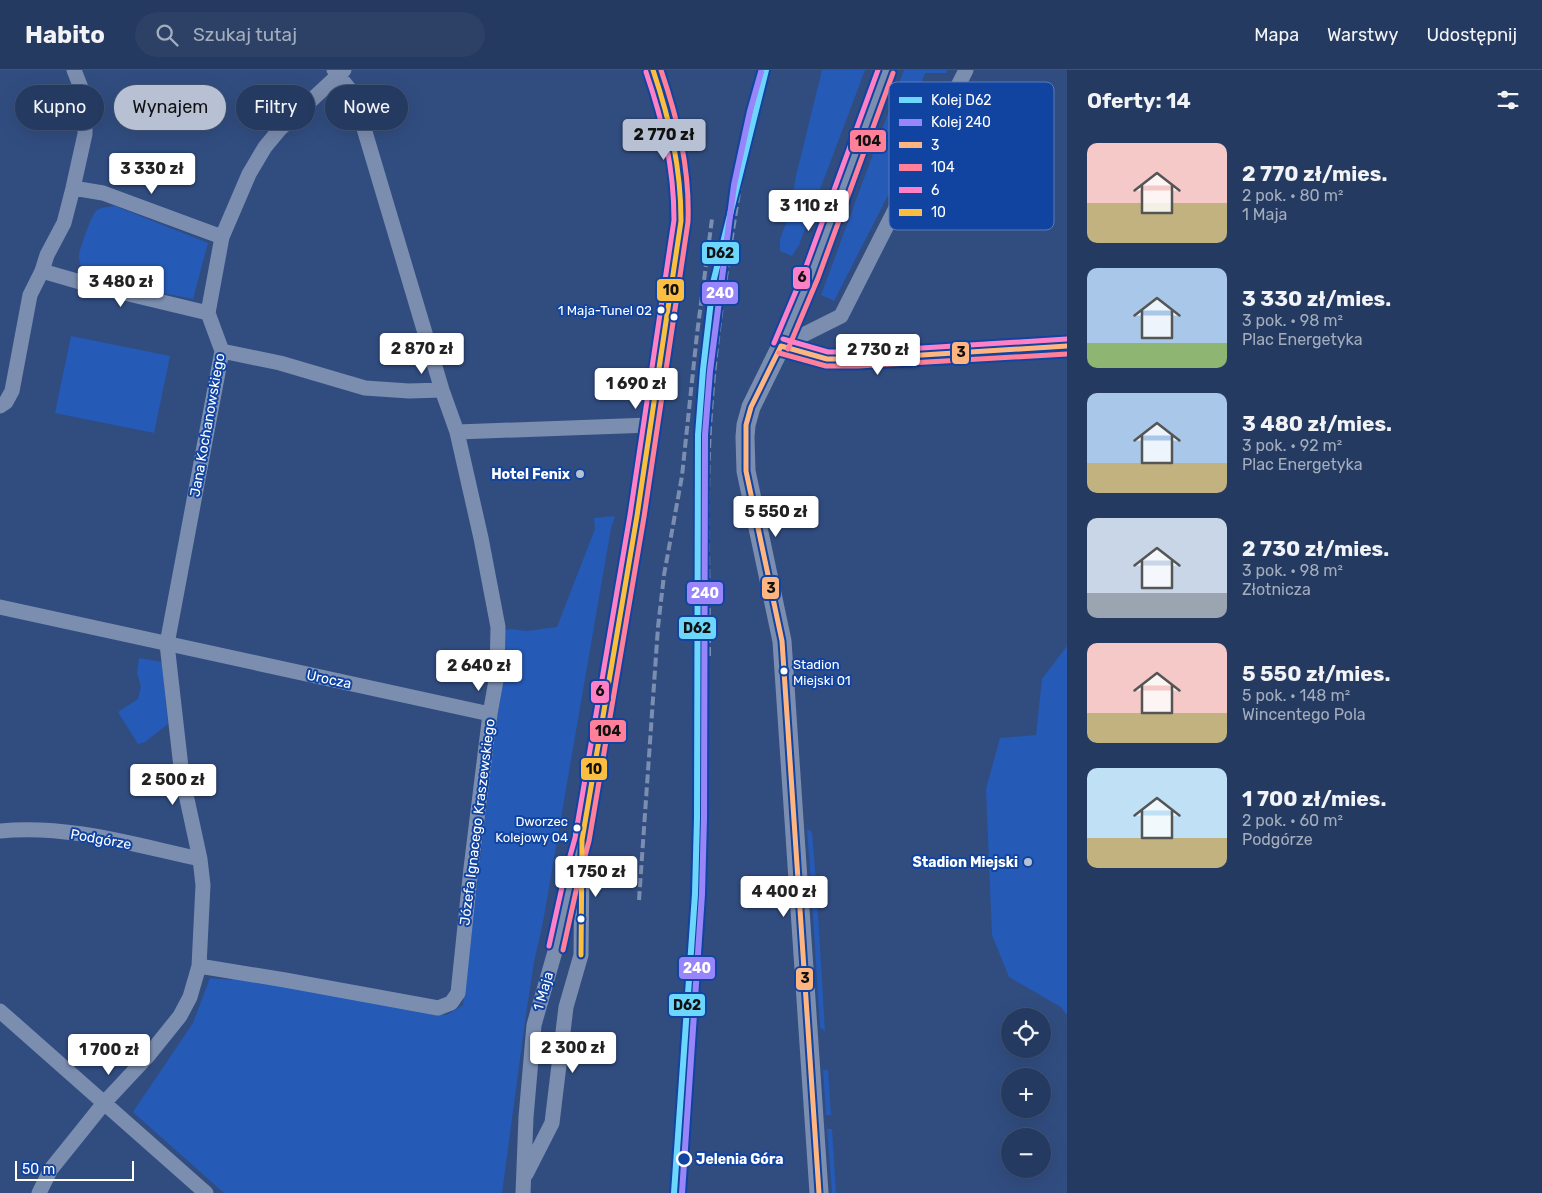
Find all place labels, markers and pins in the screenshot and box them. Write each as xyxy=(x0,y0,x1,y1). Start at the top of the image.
pin: 2 770 zł xyxy=(612,118,716,161)
pin: 3 330 zł xyxy=(100,152,204,195)
pin: 3 110 zł xyxy=(757,190,861,232)
pin: 3 480 zł xyxy=(69,266,173,308)
place label: 1 Maja-Tunel 02 xyxy=(558,303,652,318)
marker: 1 Maja-Tunel 02 xyxy=(656,305,666,315)
unlabelled marker xyxy=(669,312,679,322)
pin: 2 870 zł xyxy=(370,332,474,375)
pin: 2 730 zł xyxy=(826,334,930,376)
pin: 1 690 zł xyxy=(584,368,688,410)
place label: Hotel Fenix xyxy=(491,466,571,483)
marker: Hotel Fenix xyxy=(574,468,586,480)
pin: 5 550 zł xyxy=(724,496,828,538)
pin: 2 640 zł xyxy=(427,650,531,692)
place label: Stadion Miejski 01 xyxy=(793,657,851,688)
marker: Stadion Miejski 01 xyxy=(779,666,789,676)
pin: 2 500 zł xyxy=(121,764,225,806)
place label: Dworzec Kolejowy 04 xyxy=(495,814,568,845)
marker: Dworzec Kolejowy 04 xyxy=(572,823,582,833)
place label: Stadion Miejski xyxy=(912,854,1018,871)
pin: 1 750 zł xyxy=(544,856,648,898)
marker: Stadion Miejski xyxy=(1022,856,1034,868)
pin: 4 400 zł xyxy=(732,876,836,918)
unlabelled marker xyxy=(576,914,586,924)
pin: 2 300 zł xyxy=(521,1032,625,1074)
pin: 1 700 zł xyxy=(57,1034,161,1076)
marker: Jelenia Góra xyxy=(676,1151,692,1167)
place label: Jelenia Góra xyxy=(696,1151,783,1168)

